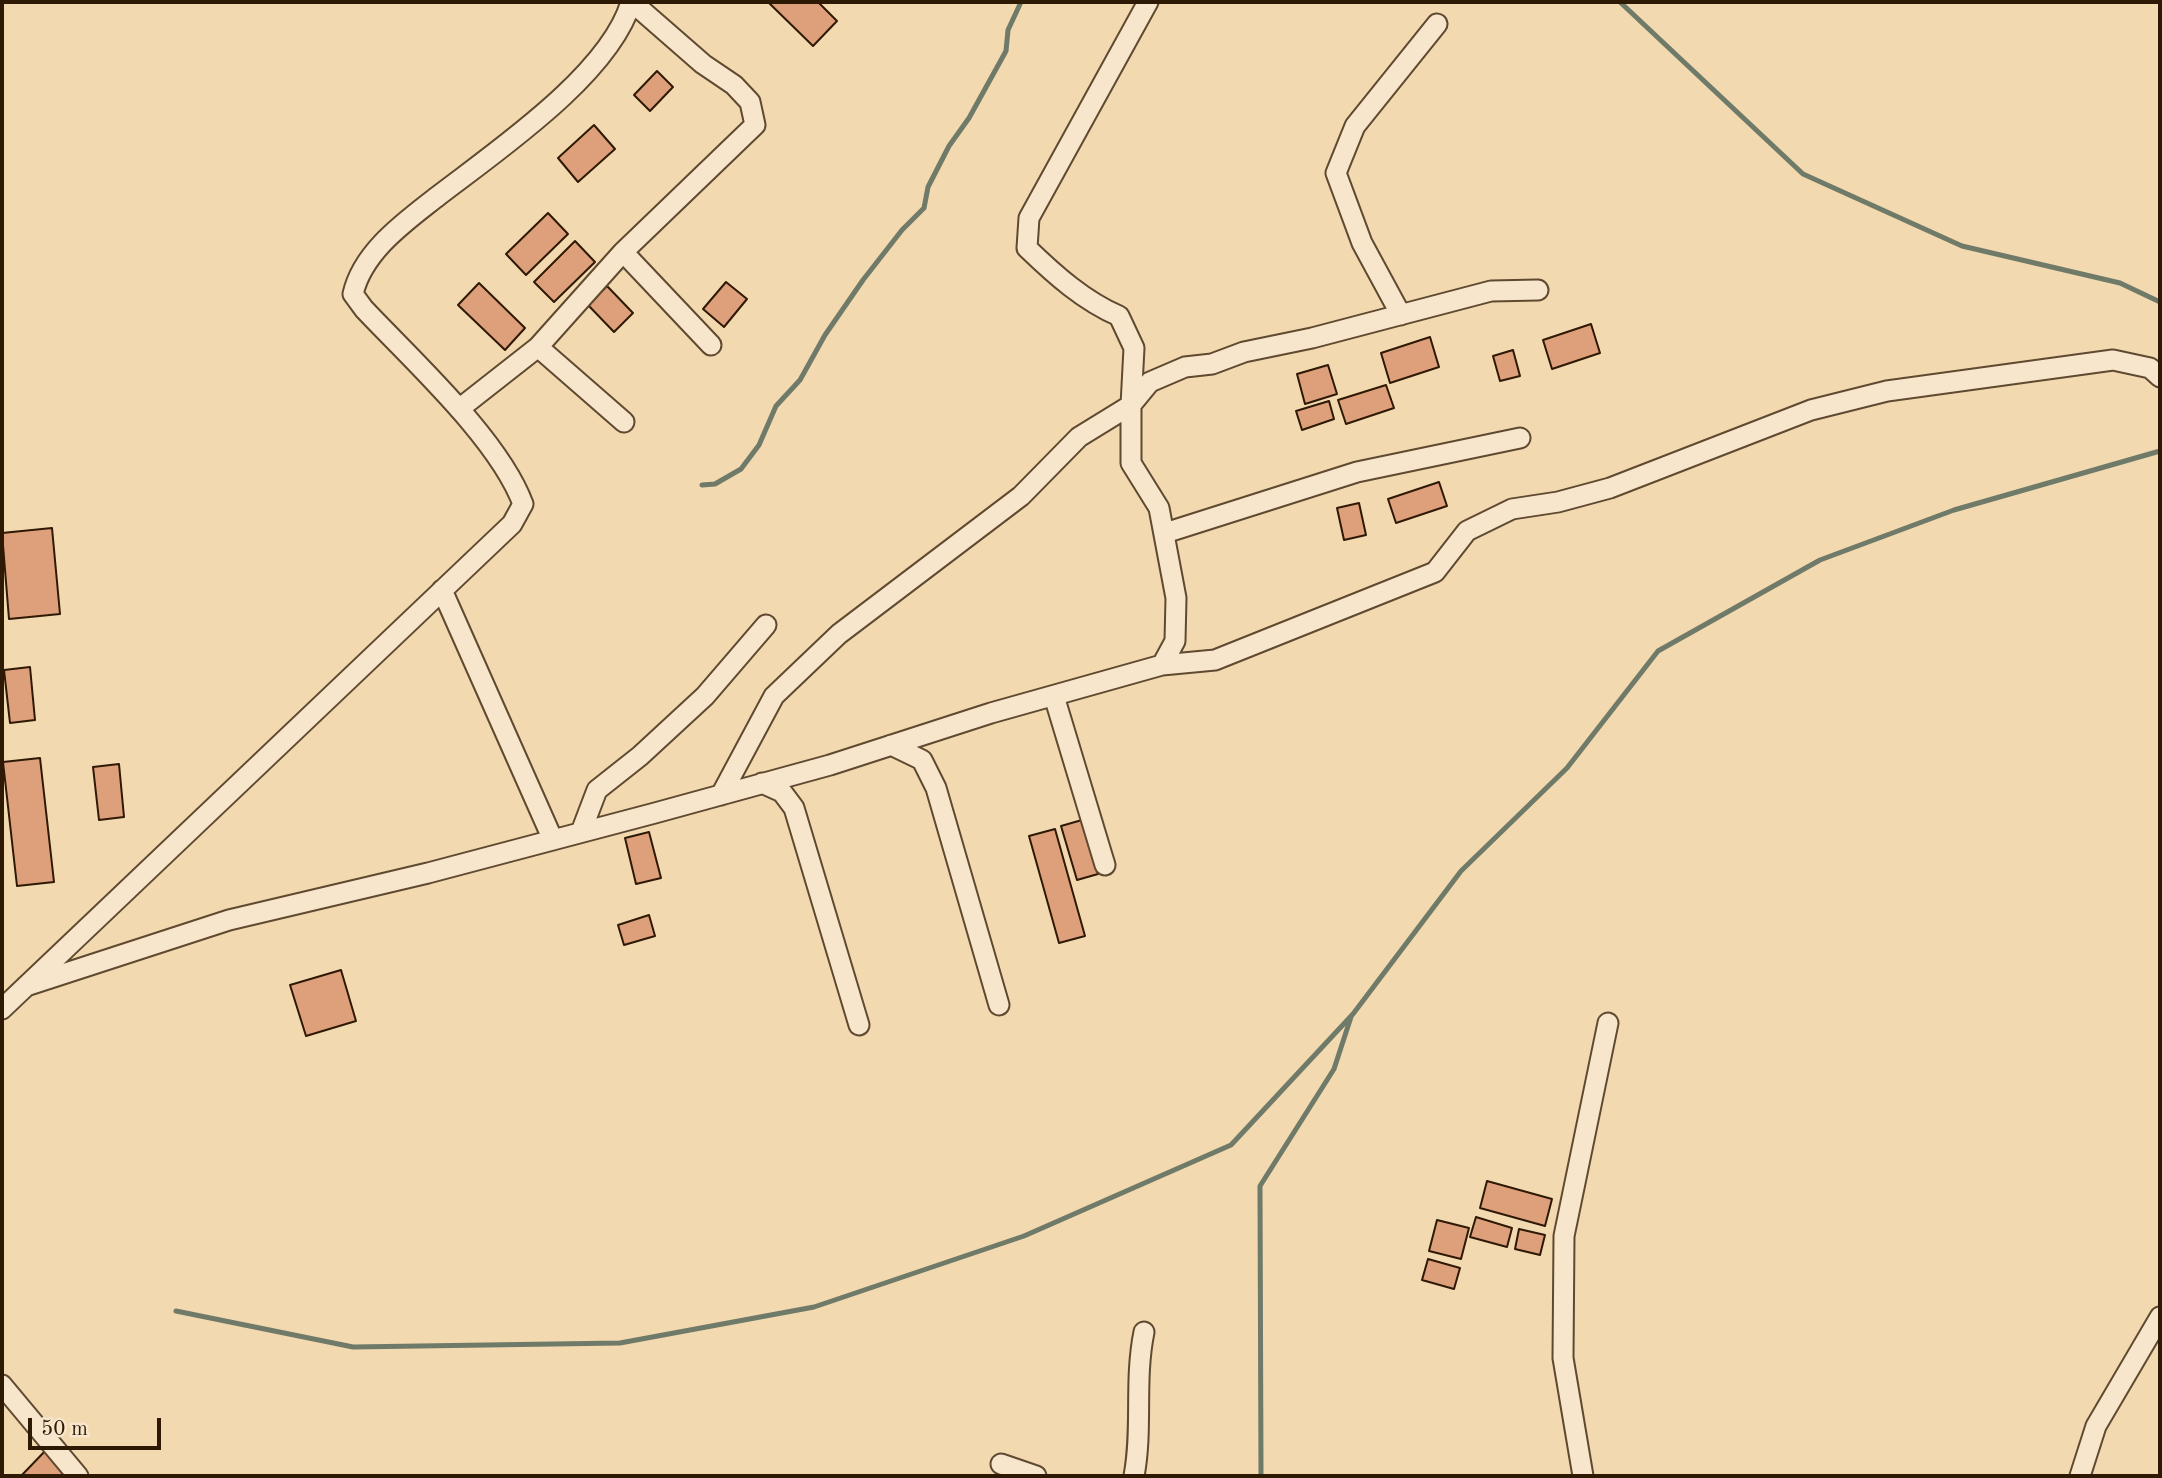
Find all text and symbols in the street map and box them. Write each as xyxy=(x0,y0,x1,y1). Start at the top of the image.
scale bar xyxy=(32,1404,164,1448)
text: 50 m xyxy=(41,1419,88,1440)

